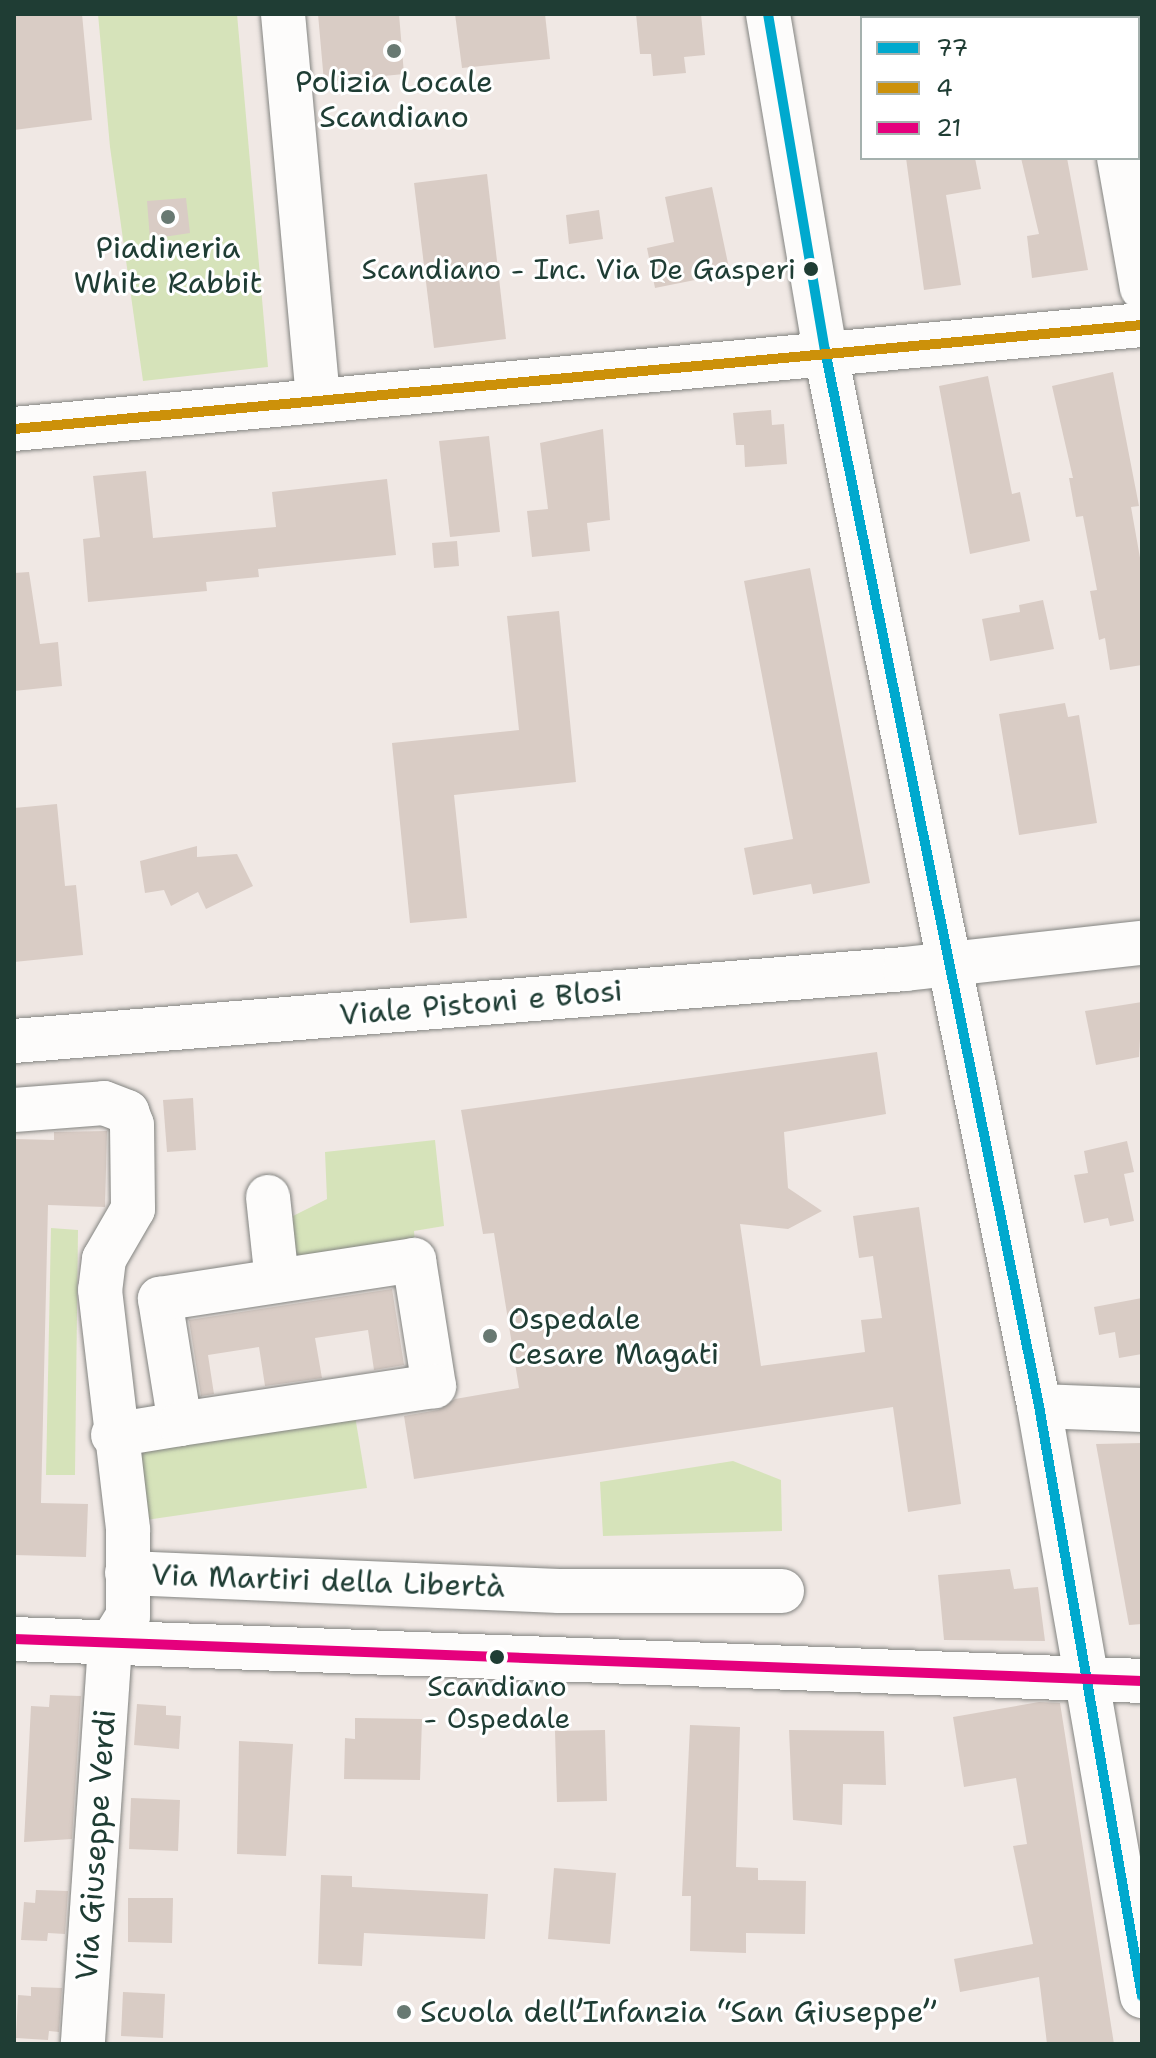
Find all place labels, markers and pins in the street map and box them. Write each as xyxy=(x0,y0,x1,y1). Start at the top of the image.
marker: Polizia Locale Scandiano xyxy=(385,42,403,60)
place label: Polizia Locale Scandiano xyxy=(295,64,493,134)
marker: Piadineria White Rabbit xyxy=(159,208,177,226)
place label: Piadineria White Rabbit xyxy=(73,230,263,300)
place label: Scandiano - Inc. Via De Gasperi xyxy=(362,252,796,286)
marker: Scandiano - Inc. Via De Gasperi xyxy=(803,261,819,277)
place label: Ospedale Cesare Magati xyxy=(508,1301,719,1372)
marker: Ospedale Cesare Magati xyxy=(479,1325,501,1347)
marker: Scandiano - Ospedale xyxy=(489,1649,505,1665)
place label: Scandiano - Ospedale xyxy=(424,1669,570,1735)
place label: Scuola dell’Infanzia “San Giuseppe” xyxy=(420,1994,937,2030)
marker: Scuola dell’Infanzia “San Giuseppe” xyxy=(395,2003,413,2021)

